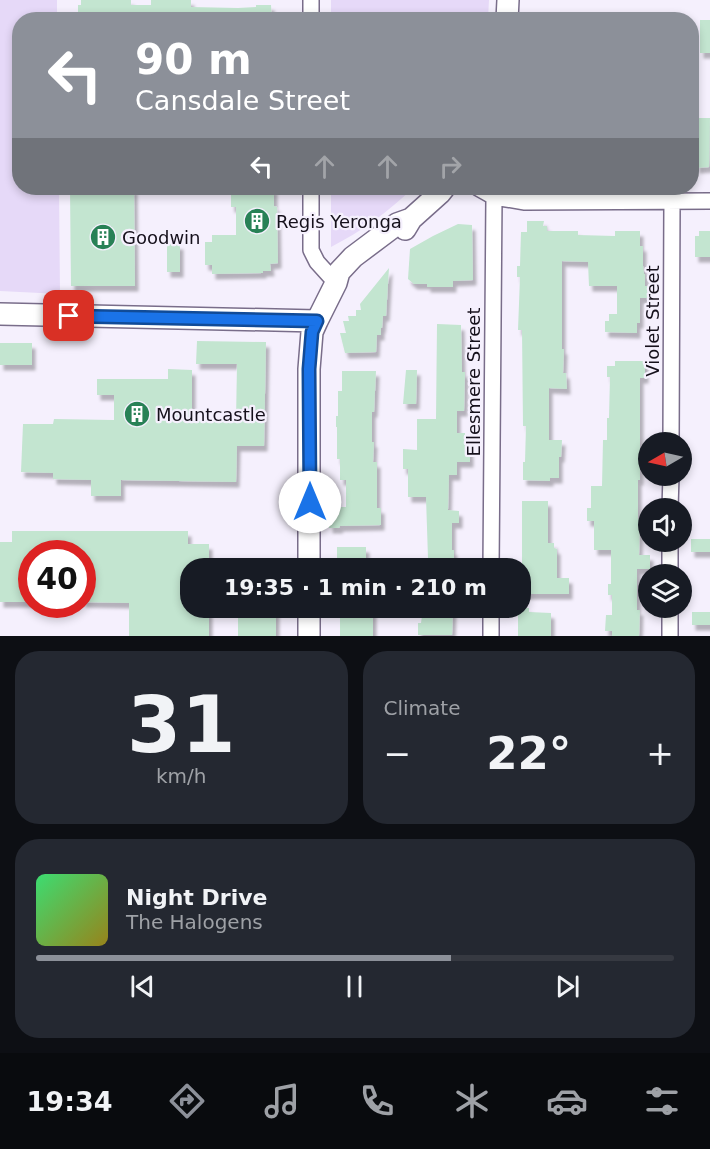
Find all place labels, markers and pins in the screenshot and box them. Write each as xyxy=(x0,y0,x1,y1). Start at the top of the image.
building icon: Regis Yeronga xyxy=(242,206,272,236)
place label: Regis Yeronga xyxy=(276,211,402,232)
building icon: Goodwin xyxy=(88,222,118,252)
place label: Goodwin xyxy=(122,227,201,248)
pin xyxy=(43,290,94,341)
building icon: Mountcastle xyxy=(122,399,152,429)
place label: Mountcastle xyxy=(156,404,266,425)

